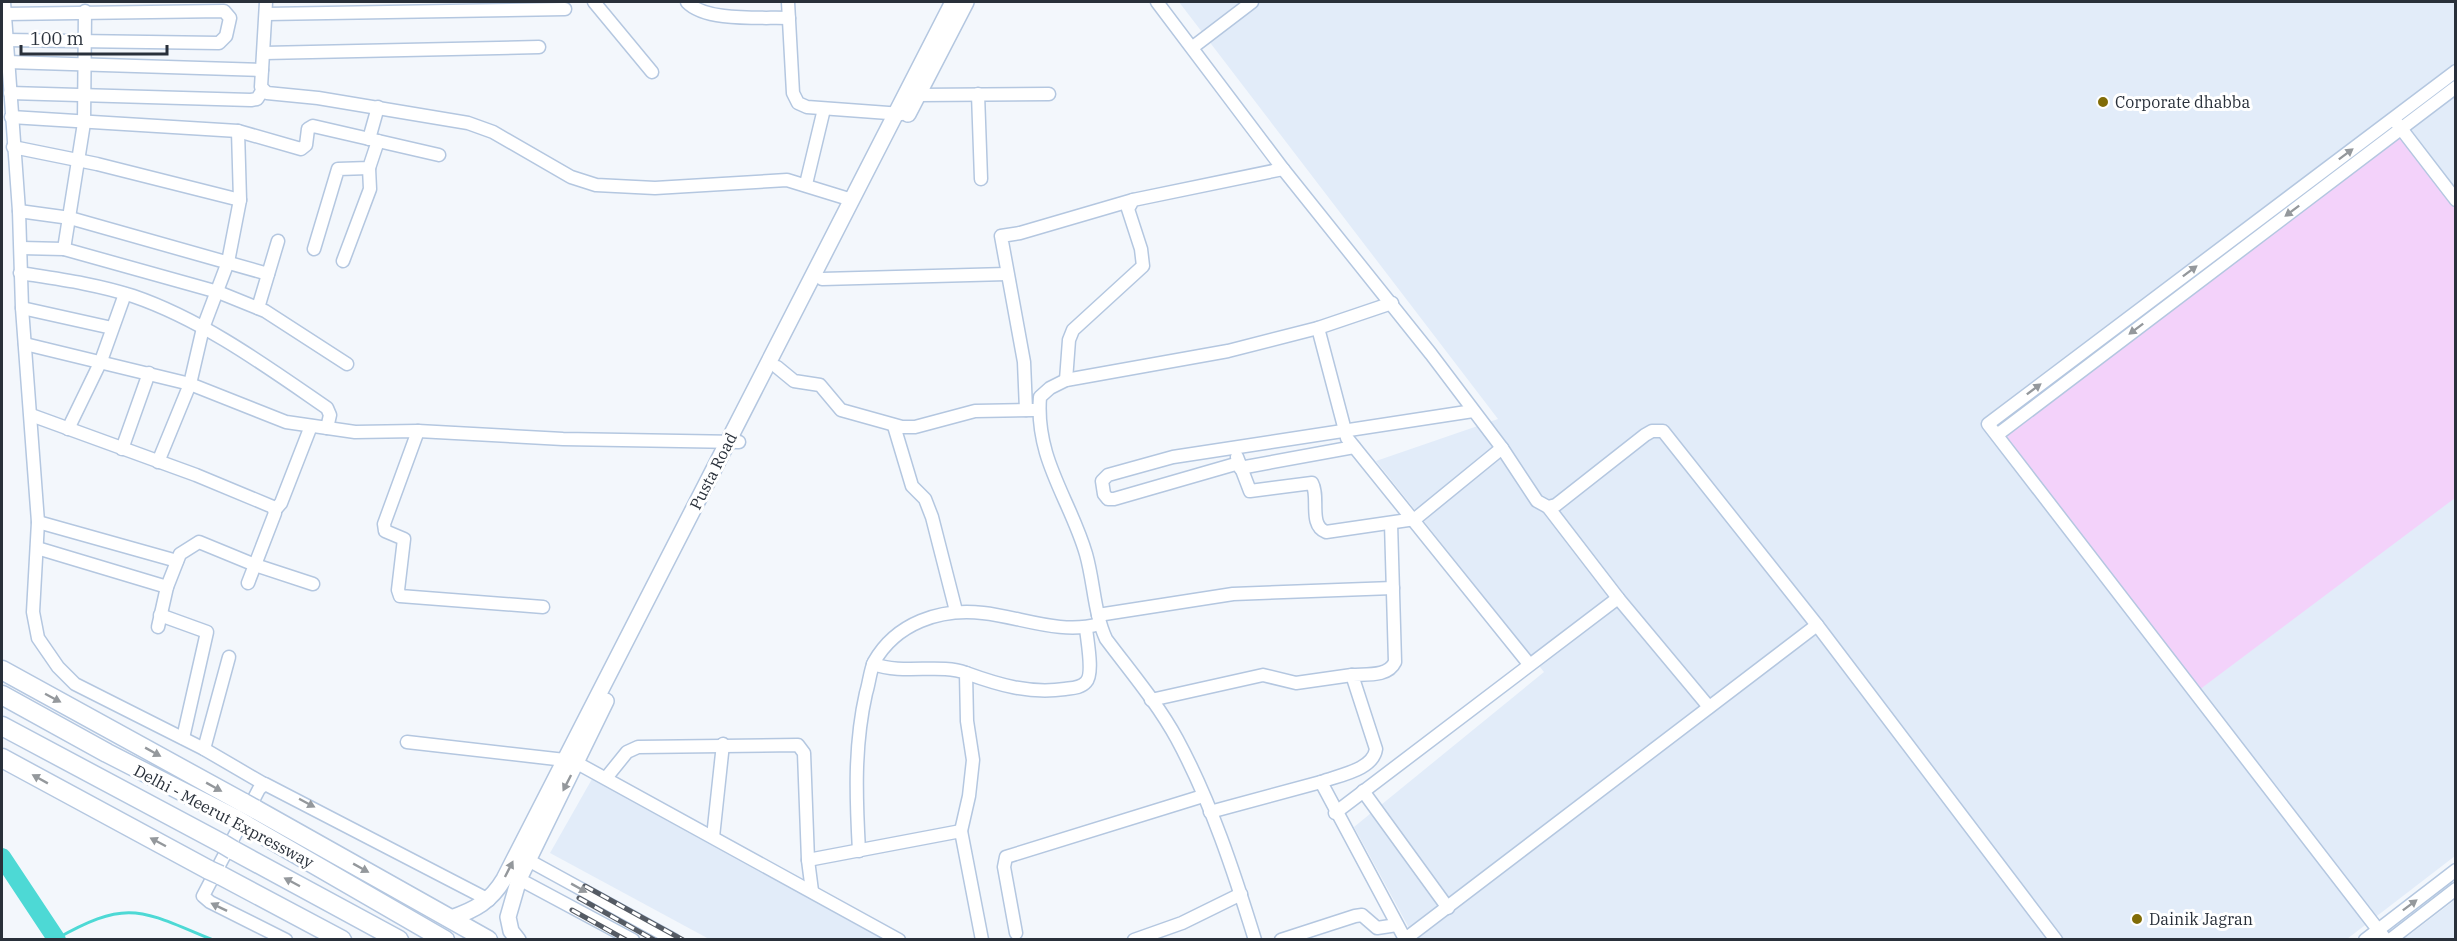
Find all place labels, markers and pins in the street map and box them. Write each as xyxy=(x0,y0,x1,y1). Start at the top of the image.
place label: Corporate dhabba xyxy=(2115,92,2251,112)
marker: Corporate dhabba xyxy=(2096,95,2110,109)
place label: Dainik Jagran xyxy=(2149,909,2253,929)
marker: Dainik Jagran xyxy=(2130,912,2144,926)

